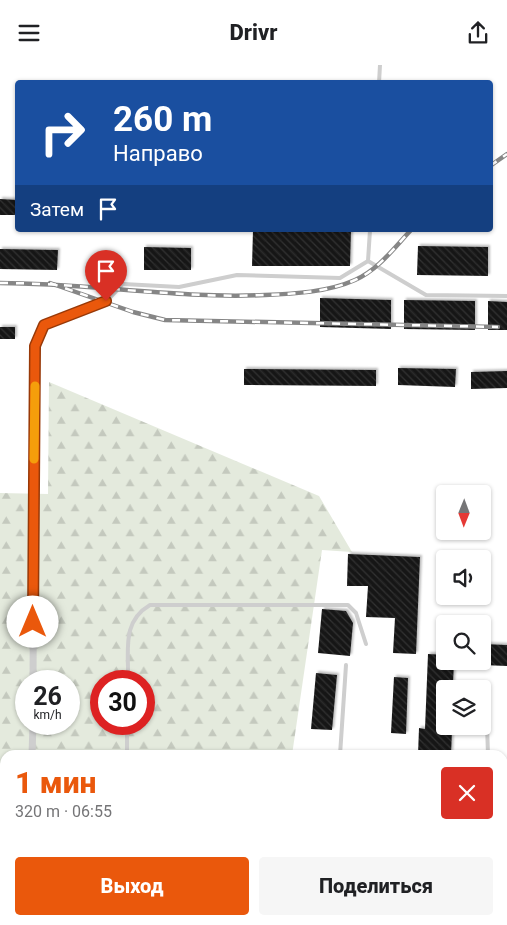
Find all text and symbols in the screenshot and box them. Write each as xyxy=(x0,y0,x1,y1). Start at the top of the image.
icon: menu xyxy=(15,19,43,47)
icon: share xyxy=(464,19,492,47)
text: Drivr xyxy=(230,20,277,45)
text: 260 m xyxy=(113,99,212,140)
icon: right xyxy=(30,100,95,165)
text: Направо xyxy=(113,141,203,166)
icon: arrive xyxy=(94,195,122,223)
text: Затем xyxy=(30,198,84,221)
pin xyxy=(85,250,127,301)
icon: arrive xyxy=(92,257,120,285)
north arrow xyxy=(436,485,491,540)
map controls xyxy=(436,485,491,735)
button: sound xyxy=(436,550,491,605)
position arrow xyxy=(6,595,58,647)
button: search xyxy=(436,615,491,670)
speed limit sign: 30 xyxy=(90,670,155,735)
button: layers xyxy=(436,680,491,735)
text: 26 xyxy=(33,682,62,711)
text: km/h xyxy=(33,708,62,722)
text: 1 мин xyxy=(15,765,96,800)
button: close xyxy=(441,767,493,819)
text: 320 m · 06:55 xyxy=(15,802,112,821)
button: Выход xyxy=(15,857,249,915)
button: Поделиться xyxy=(259,857,493,915)

